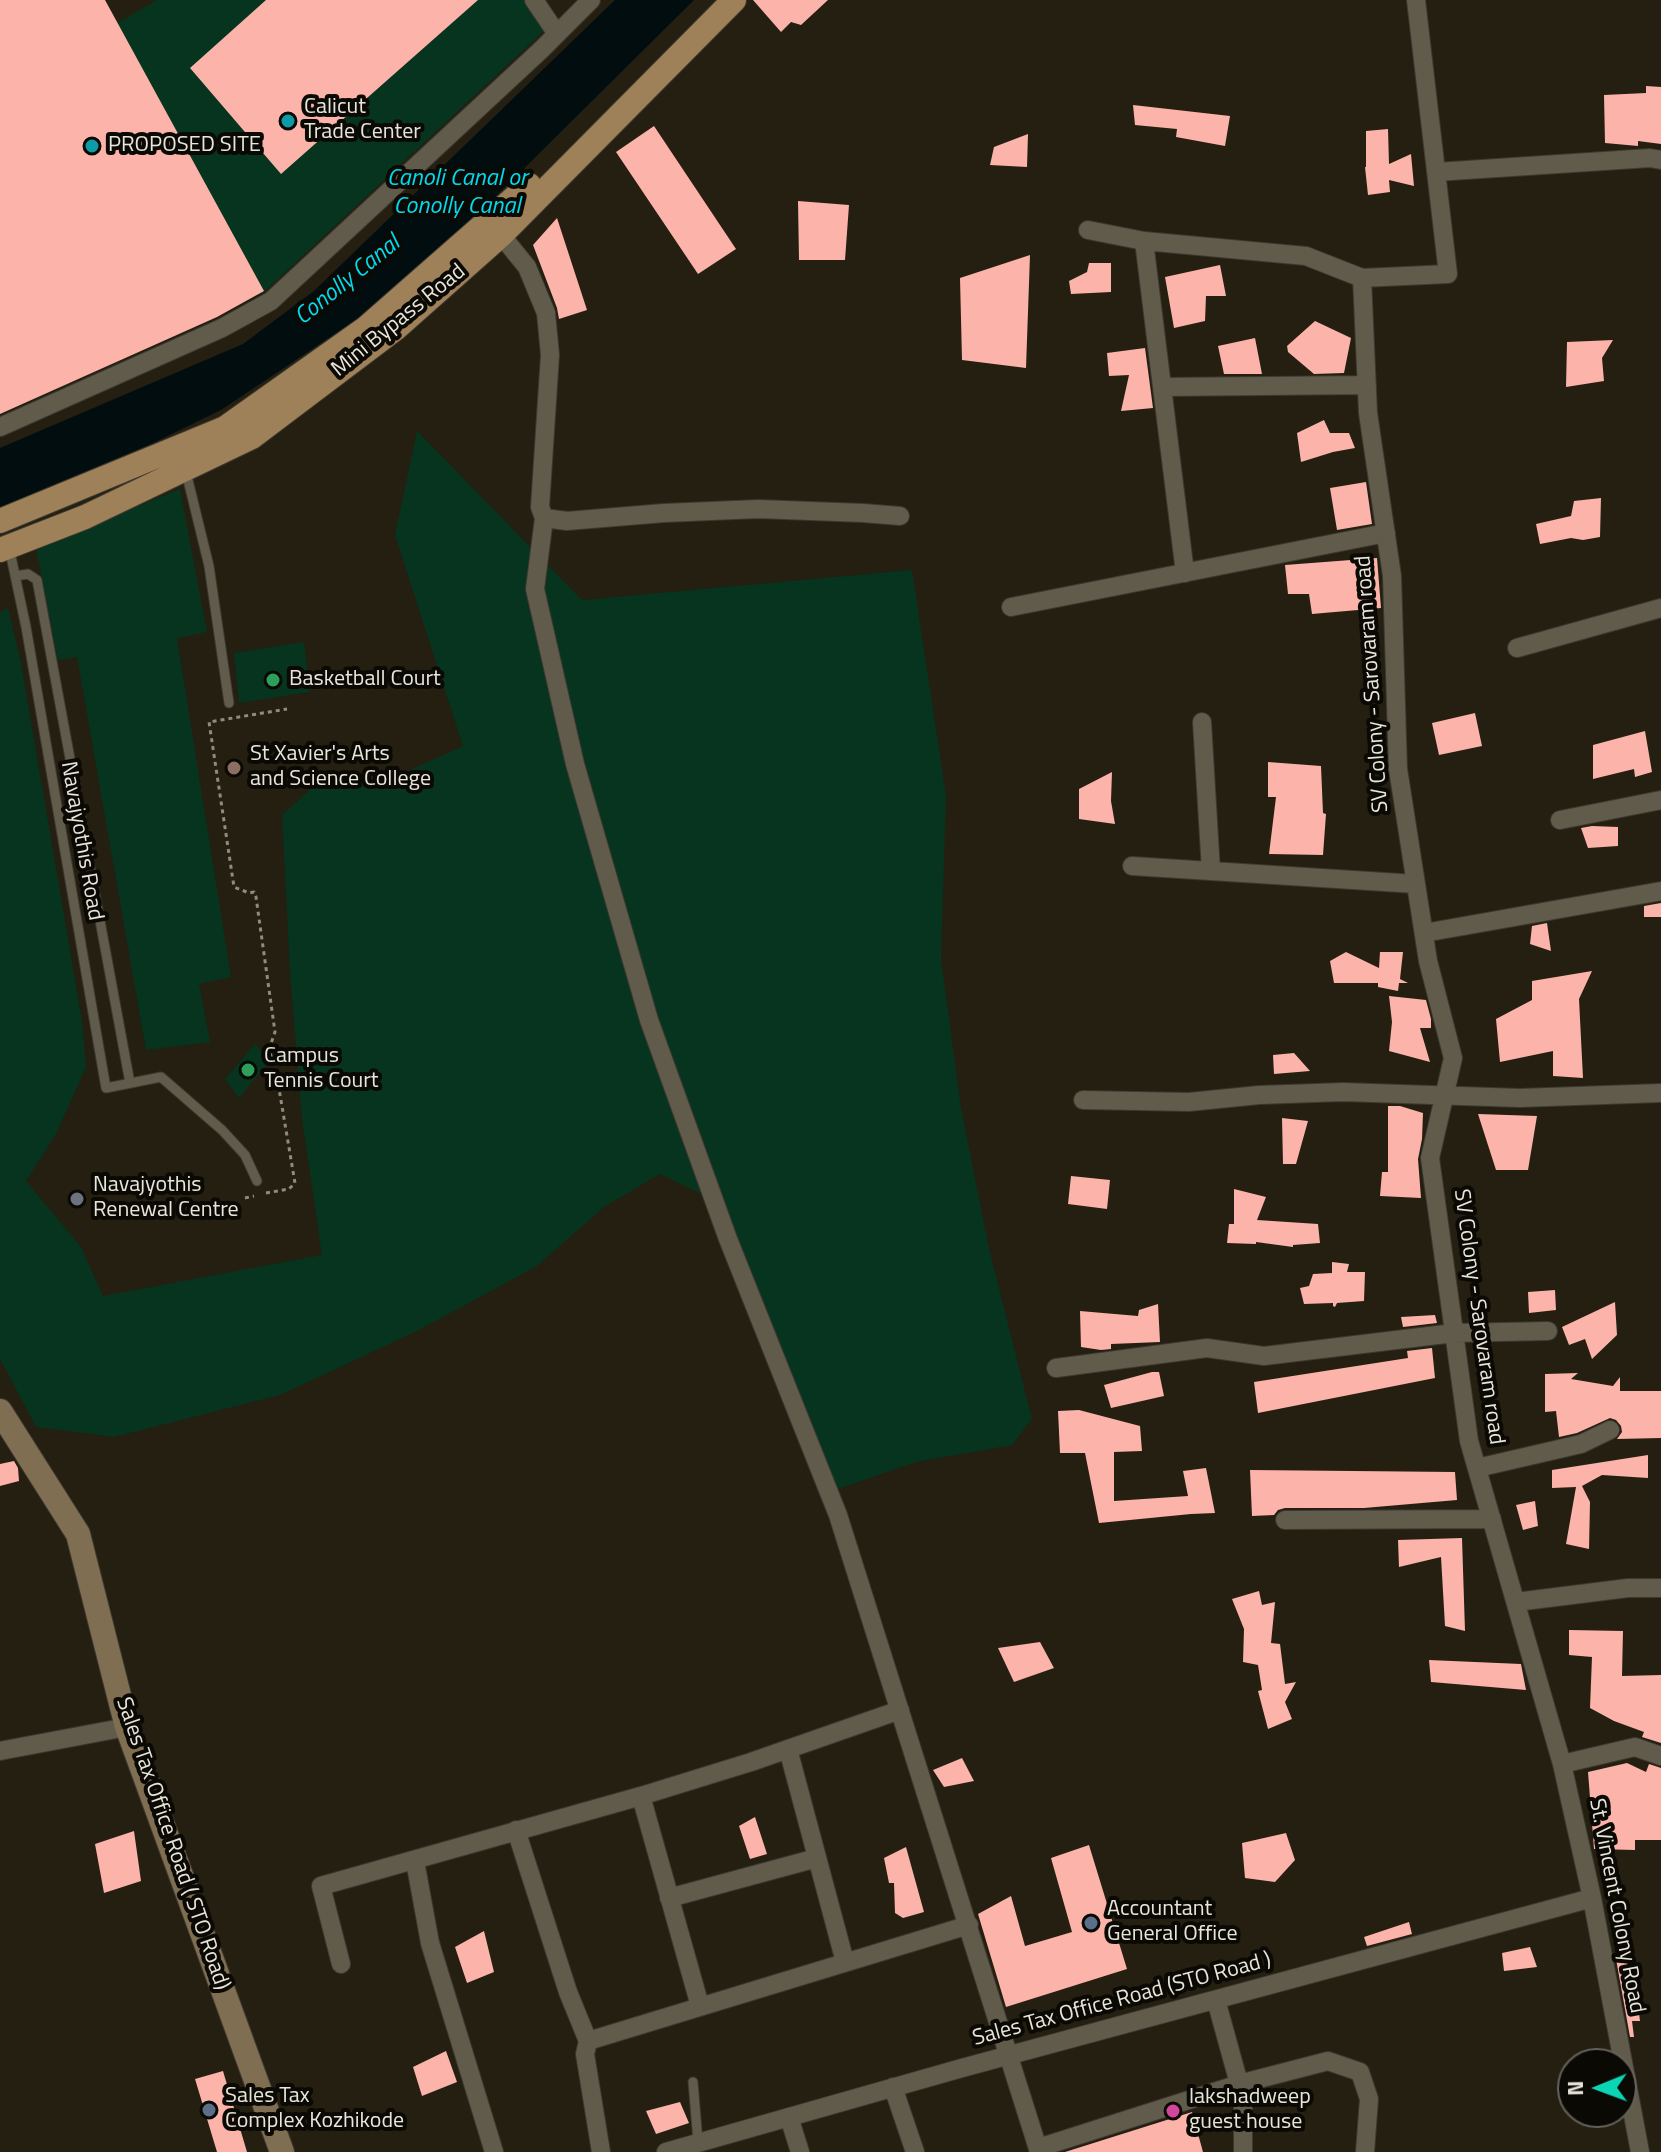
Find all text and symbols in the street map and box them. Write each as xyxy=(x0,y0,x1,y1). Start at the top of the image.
place label: Calicut Trade Center xyxy=(304,95,421,146)
marker: Calicut Trade Center xyxy=(279,112,297,130)
place label: PROPOSED SITE xyxy=(108,133,261,159)
marker: PROPOSED SITE xyxy=(83,137,101,155)
water label: Canoli Canal or Conolly Canal xyxy=(387,165,527,221)
water label: Conolly Canal xyxy=(290,230,406,332)
street label: Mini Bypass Road xyxy=(327,259,471,383)
street label: SV Colony - Sarovaram road xyxy=(1351,555,1395,813)
place label: Basketball Court xyxy=(289,667,441,693)
marker: Basketball Court xyxy=(264,671,282,689)
place label: St Xavier's Arts and Science College xyxy=(250,742,431,794)
street label: Navajyothis Road xyxy=(54,759,108,923)
marker: St Xavier's Arts and Science College xyxy=(225,759,243,777)
place label: Campus Tennis Court xyxy=(264,1044,379,1096)
marker: Campus Tennis Court xyxy=(239,1061,257,1079)
place label: Navajyothis Renewal Centre xyxy=(93,1173,239,1224)
street label: SV Colony - Sarovaram road xyxy=(1447,1188,1509,1446)
marker: Navajyothis Renewal Centre xyxy=(68,1190,86,1208)
street label: Sales Tax Office Road ( STO Road) xyxy=(109,1694,235,1994)
street label: St. Vincent Colony Road xyxy=(1582,1796,1650,2016)
place label: Accountant General Office xyxy=(1107,1897,1238,1948)
marker: Accountant General Office xyxy=(1082,1914,1100,1932)
street label: Sales Tax Office Road (STO Road ) xyxy=(970,1947,1274,2053)
north arrow xyxy=(1557,2048,1637,2128)
text: N xyxy=(1558,2080,1592,2096)
place label: Sales Tax Complex Kozhikode xyxy=(225,2084,404,2136)
place label: lakshadweep guest house xyxy=(1189,2085,1311,2136)
marker: Sales Tax Complex Kozhikode xyxy=(200,2101,218,2119)
marker: lakshadweep guest house xyxy=(1164,2102,1182,2120)

